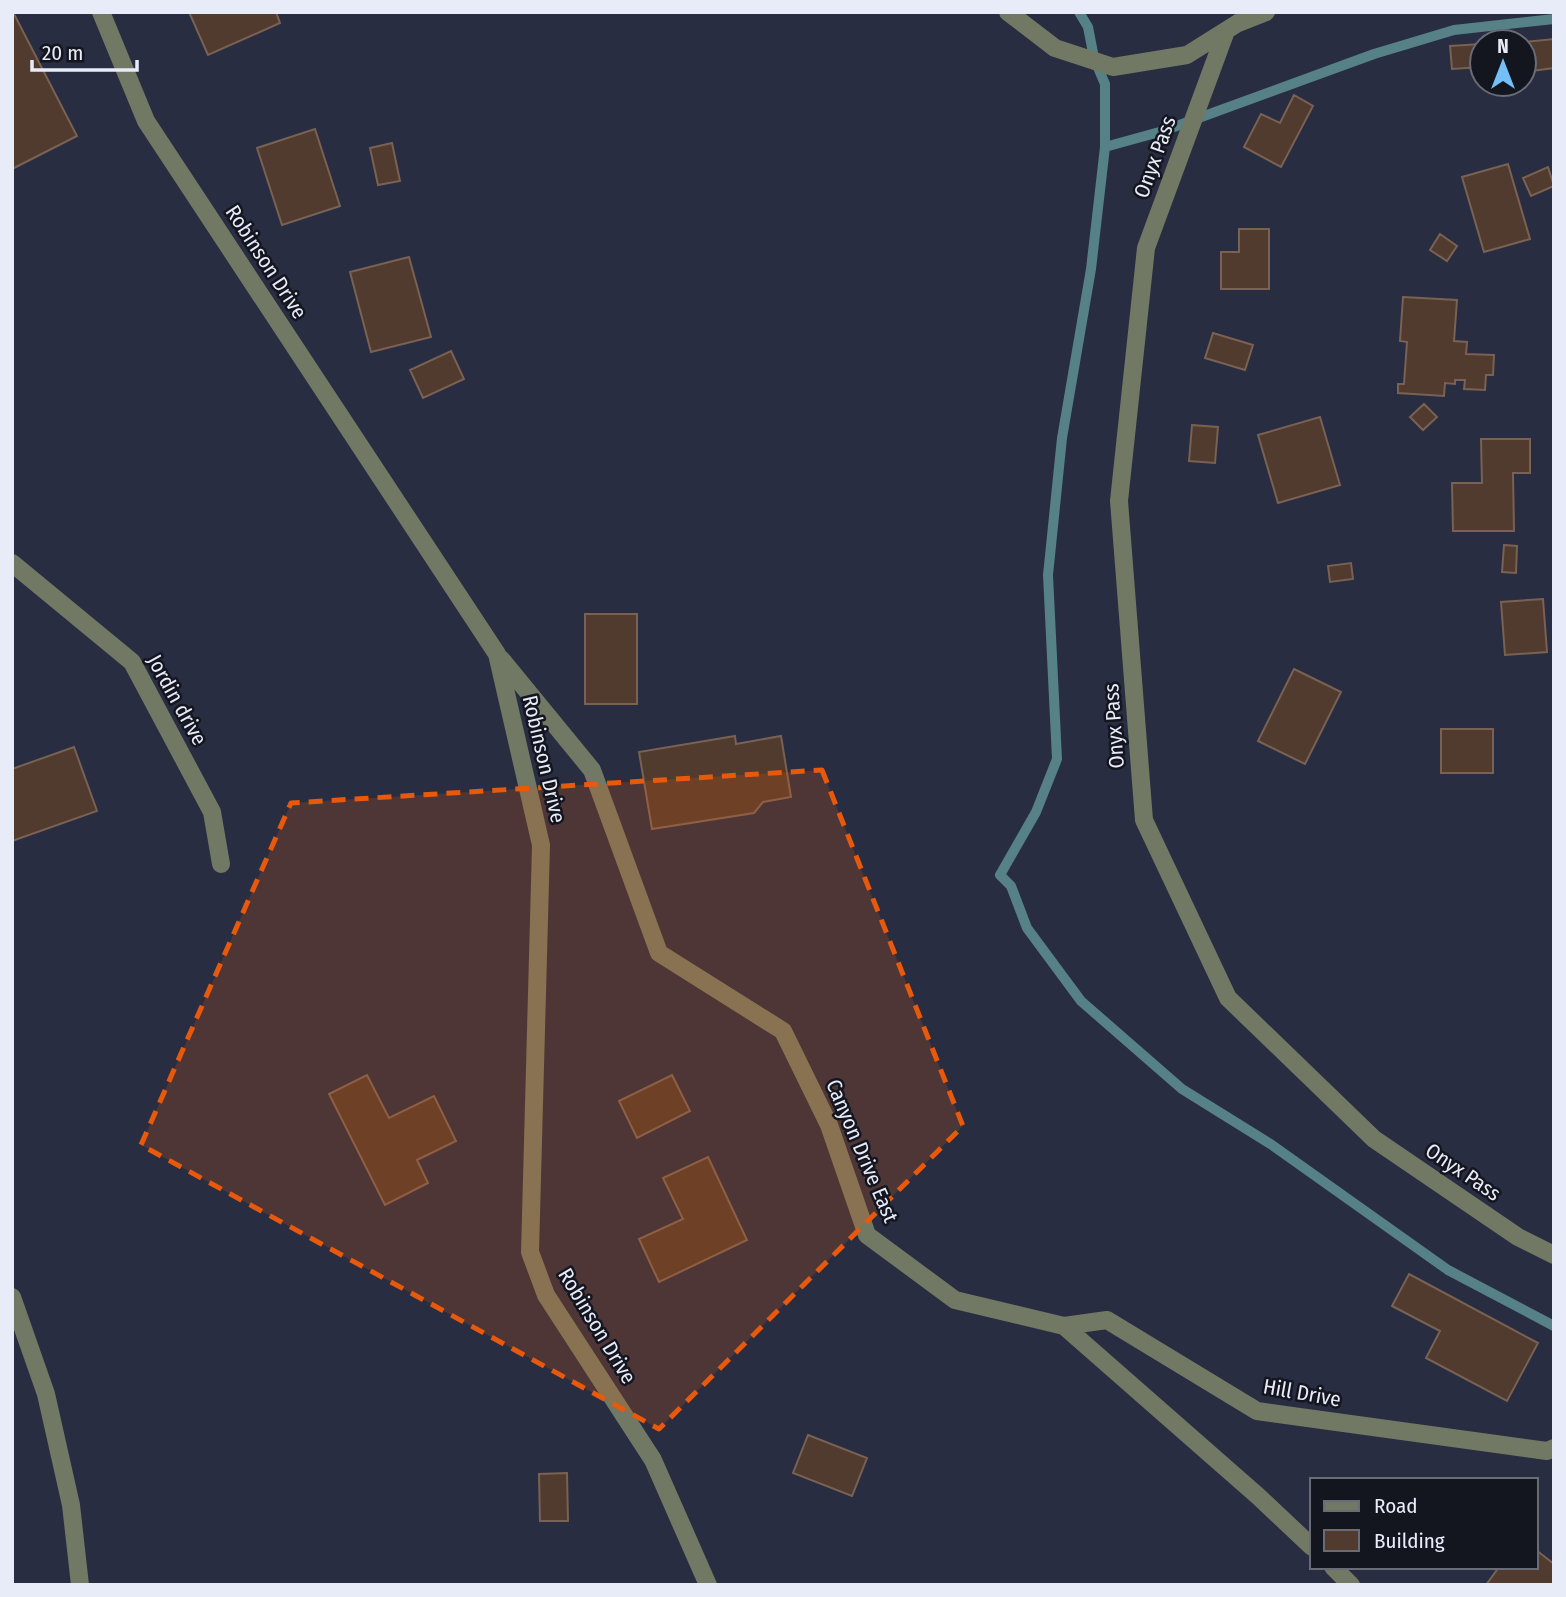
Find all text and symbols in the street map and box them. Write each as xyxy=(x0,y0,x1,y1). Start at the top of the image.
scale bar xyxy=(32,28,136,72)
north arrow xyxy=(1468,28,1538,98)
text: N xyxy=(1497,35,1509,58)
text: 20 m xyxy=(42,40,83,66)
street label: Onyx Pass xyxy=(1128,112,1182,202)
street label: Robinson Drive xyxy=(220,200,312,324)
street label: Jordin drive xyxy=(141,650,213,750)
street label: Onyx Pass xyxy=(1098,682,1130,769)
street label: Robinson Drive xyxy=(517,693,571,825)
street label: Canyon Drive East xyxy=(820,1076,904,1227)
street label: Onyx Pass xyxy=(1420,1137,1506,1207)
street label: Robinson Drive xyxy=(552,1264,642,1388)
street label: Hill Drive xyxy=(1261,1373,1343,1413)
legend xyxy=(1310,1478,1538,1569)
text: Road xyxy=(1374,1493,1418,1519)
text: Building xyxy=(1374,1528,1445,1554)

